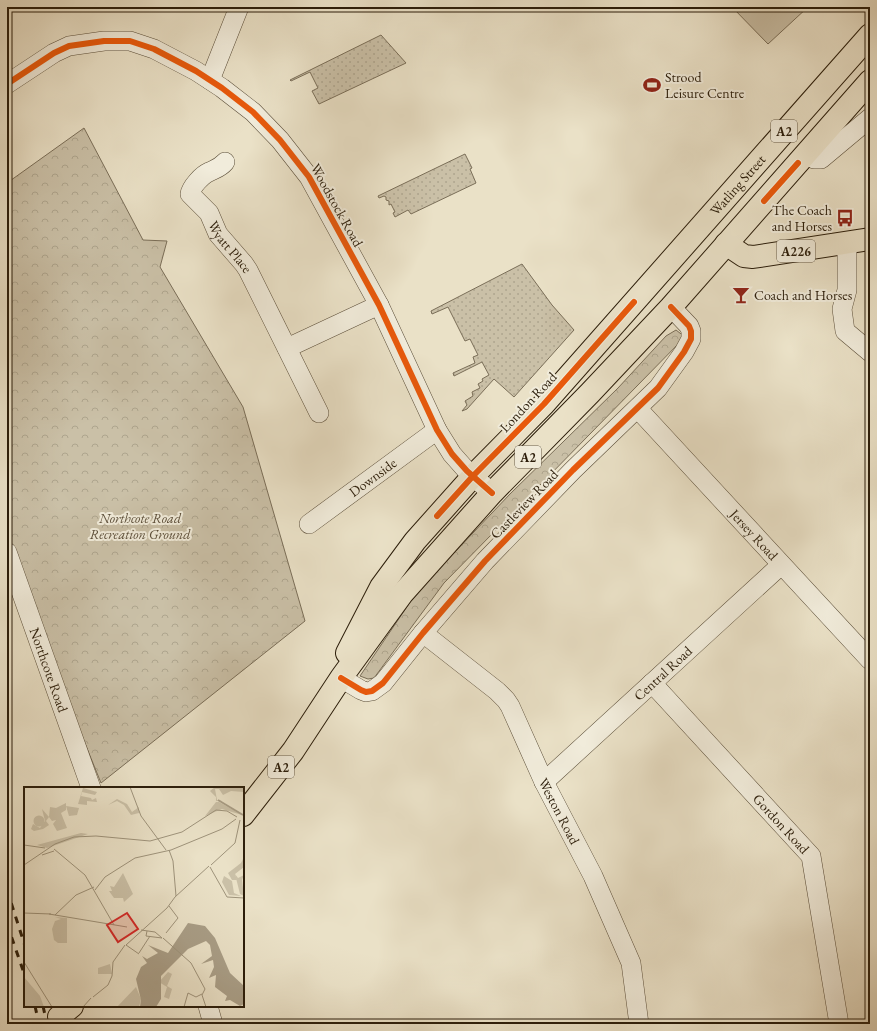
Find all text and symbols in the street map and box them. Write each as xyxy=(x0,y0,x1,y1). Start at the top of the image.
place label: Strood Leisure Centre xyxy=(665,68,745,102)
sports icon: Strood Leisure Centre xyxy=(642,75,662,95)
road number: A2 xyxy=(771,120,797,142)
street label: Watling Street xyxy=(706,150,770,219)
street label: Woodstock Road xyxy=(307,160,368,251)
place label: The Coach and Horses xyxy=(772,201,832,235)
bus stop icon: The Coach and Horses xyxy=(835,208,855,228)
street label: Wyatt Place xyxy=(204,218,257,277)
road number: A226 xyxy=(777,240,815,262)
bar icon: Coach and Horses xyxy=(731,285,751,305)
place label: Coach and Horses xyxy=(754,286,853,304)
street label: London Road xyxy=(495,367,561,436)
road number: A2 xyxy=(515,446,541,468)
street label: Downside xyxy=(345,453,401,501)
street label: Castleview Road xyxy=(486,465,562,543)
street label: Jersey Road xyxy=(725,505,783,565)
park label: Northcote Road Recreation Ground xyxy=(90,509,191,543)
street label: Northcote Road xyxy=(26,625,73,715)
street label: Central Road xyxy=(630,641,696,705)
road number: A2 xyxy=(268,756,294,778)
street label: Weston Road xyxy=(534,775,584,848)
inset map xyxy=(24,787,244,1007)
street label: Gordon Road xyxy=(749,790,814,858)

